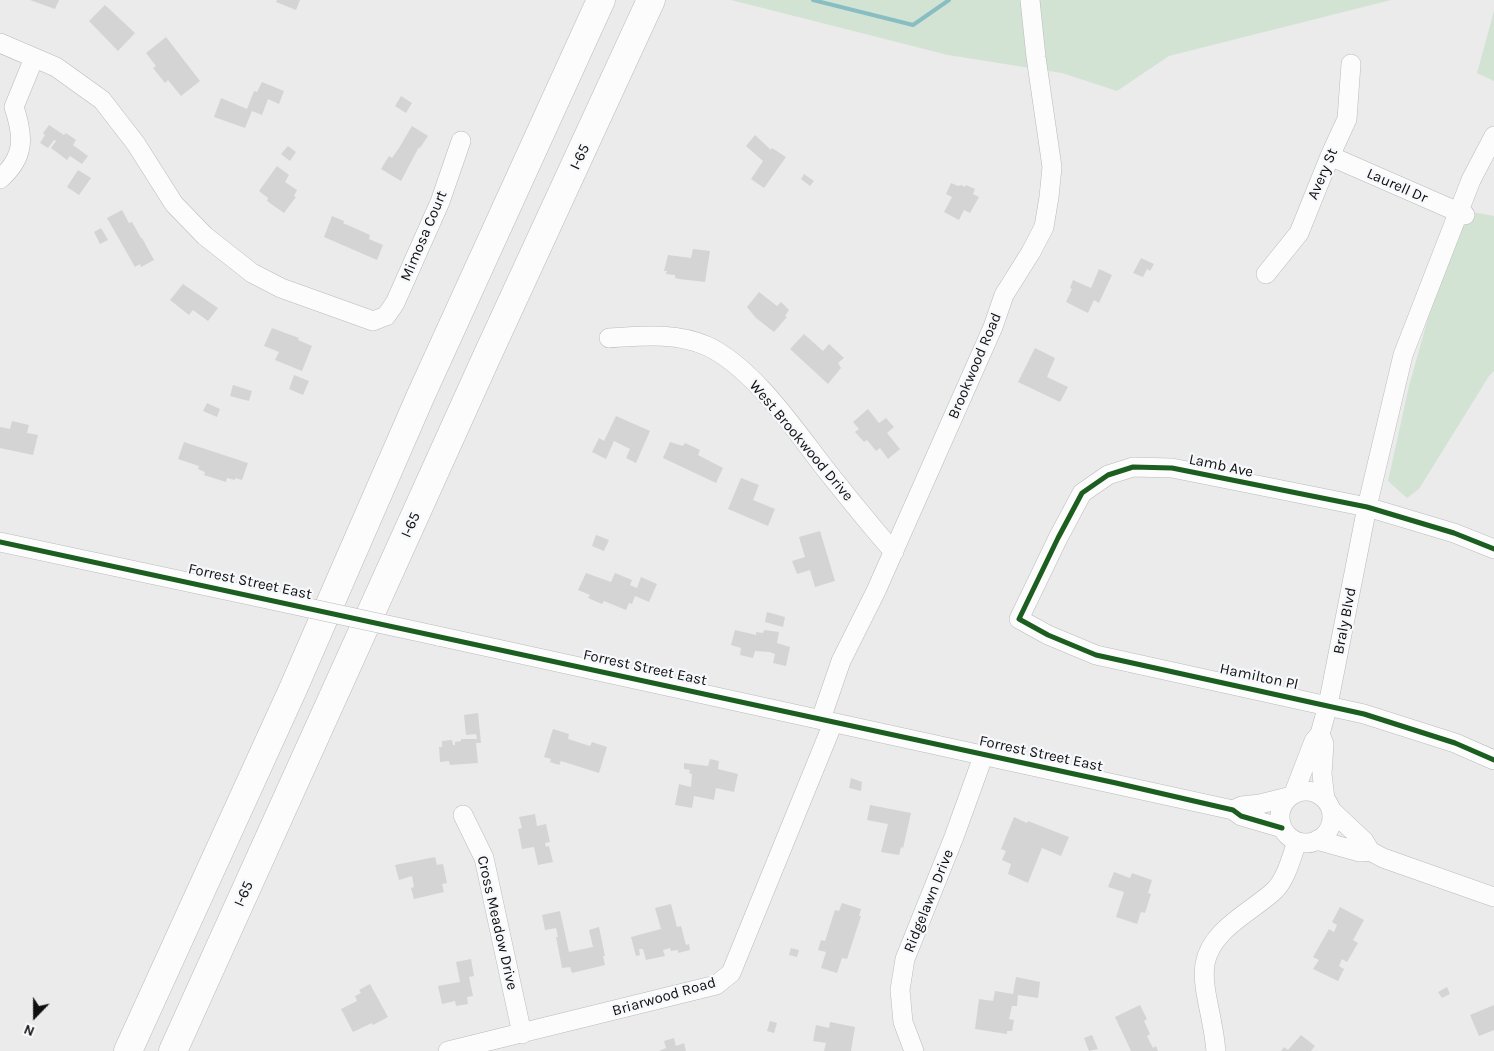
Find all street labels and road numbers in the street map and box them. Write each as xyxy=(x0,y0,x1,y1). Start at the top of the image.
street label: I-65 xyxy=(566,141,594,173)
street label: Avery St xyxy=(1304,146,1342,202)
street label: Laurell Dr xyxy=(1364,165,1430,207)
street label: Mimosa Court xyxy=(397,188,451,284)
street label: Brookwood Road xyxy=(944,310,1006,422)
street label: West Brookwood Drive xyxy=(745,377,857,505)
street label: Lamb Ave xyxy=(1187,450,1255,482)
street label: I-65 xyxy=(397,509,425,541)
street label: Forrest Street East xyxy=(186,560,314,604)
street label: Braly Blvd xyxy=(1330,586,1360,656)
street label: Forrest Street East xyxy=(581,646,709,690)
street label: Hamilton Pl xyxy=(1218,660,1300,694)
street label: Forrest Street East xyxy=(977,732,1105,776)
street label: Ridgelawn Drive xyxy=(900,847,958,955)
street label: Cross Meadow Drive xyxy=(473,854,521,992)
street label: I-65 xyxy=(230,878,258,910)
street label: Briarwood Road xyxy=(610,974,718,1020)

